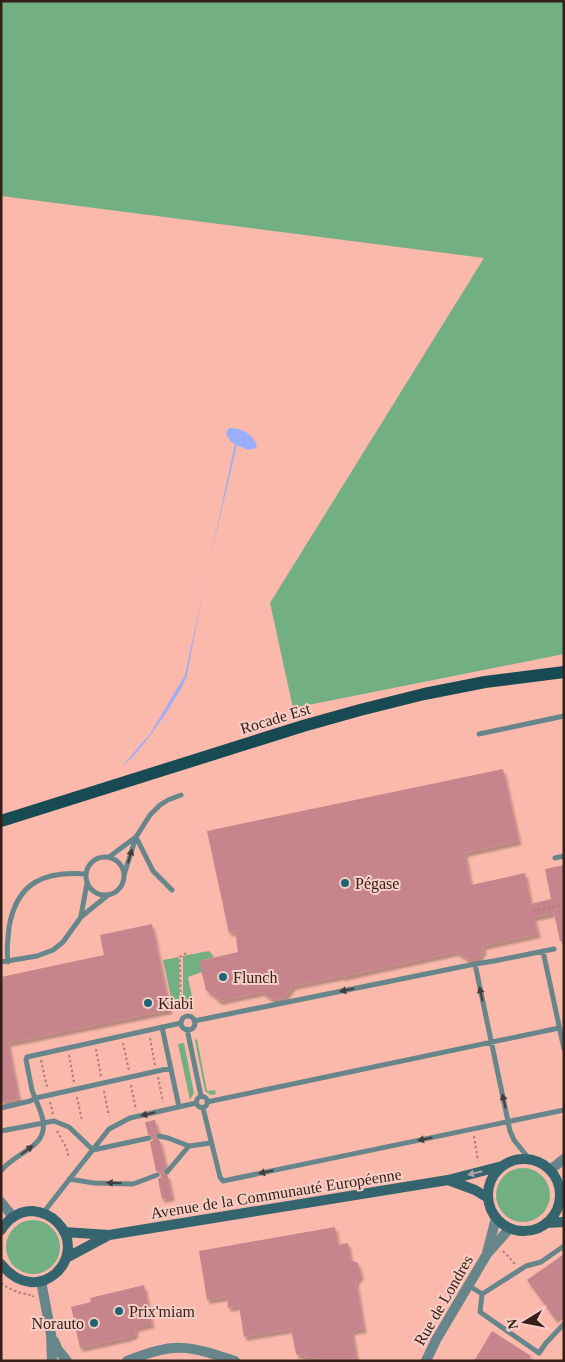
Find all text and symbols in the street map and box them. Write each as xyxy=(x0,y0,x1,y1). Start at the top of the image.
street label: Rocade Est xyxy=(238,700,313,737)
one-way arrow xyxy=(127,848,135,863)
place label: Pégase xyxy=(355,875,399,893)
marker: Pégase xyxy=(339,877,351,889)
place label: Flunch xyxy=(233,969,277,986)
marker: Flunch xyxy=(217,971,229,983)
one-way arrow xyxy=(339,986,354,994)
one-way arrow xyxy=(477,986,485,1002)
place label: Kiabi xyxy=(158,995,194,1012)
marker: Kiabi xyxy=(142,997,154,1009)
one-way arrow xyxy=(500,1093,508,1108)
one-way arrow xyxy=(141,1110,156,1118)
one-way arrow xyxy=(417,1135,432,1143)
one-way arrow xyxy=(20,1145,34,1155)
street label: Avenue de la Communauté Européenne xyxy=(149,1165,403,1223)
one-way arrow xyxy=(257,1169,273,1177)
one-way arrow xyxy=(468,1169,483,1177)
one-way arrow xyxy=(105,1179,121,1187)
street label: Rue de Londres xyxy=(411,1252,476,1348)
north arrow xyxy=(500,1297,550,1347)
place label: Prix'miam xyxy=(129,1303,196,1320)
marker: Prix'miam xyxy=(113,1305,125,1317)
place label: Norauto xyxy=(32,1315,84,1332)
marker: Norauto xyxy=(88,1317,100,1329)
text: N xyxy=(504,1318,521,1330)

